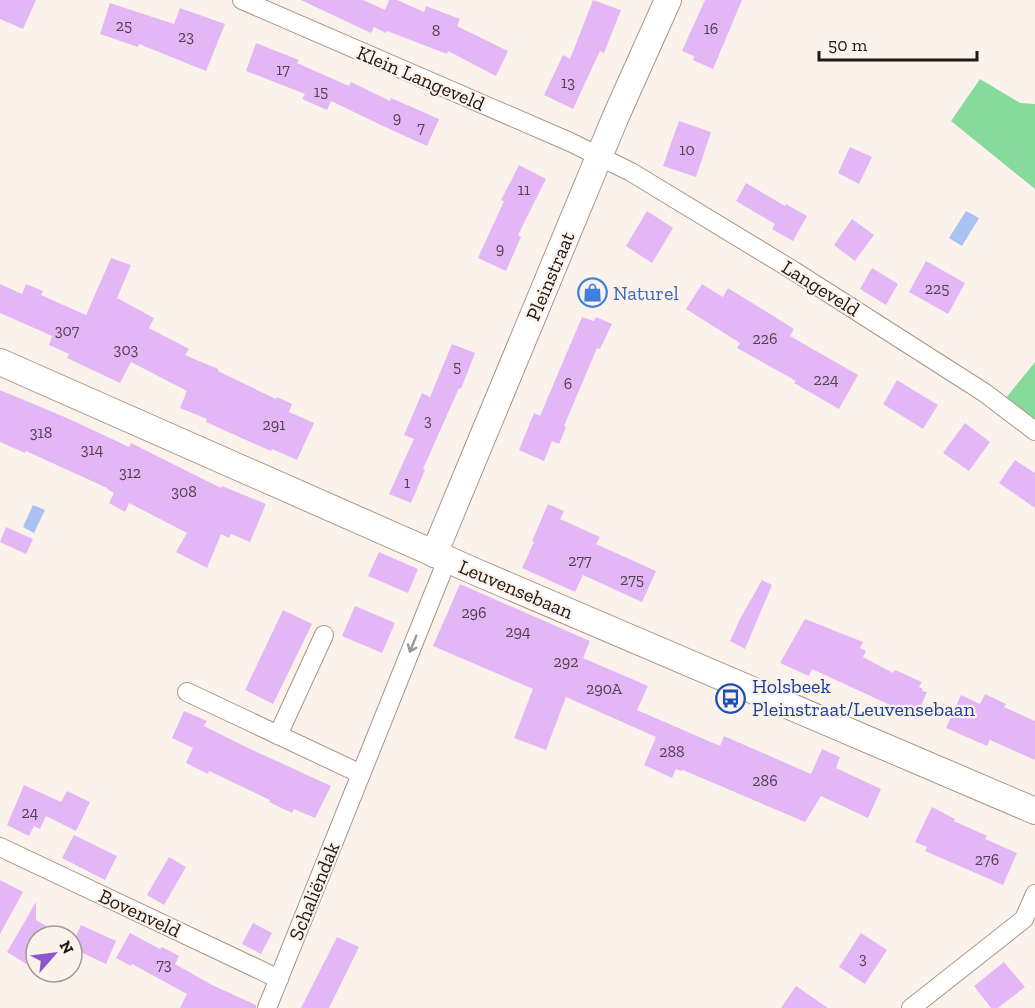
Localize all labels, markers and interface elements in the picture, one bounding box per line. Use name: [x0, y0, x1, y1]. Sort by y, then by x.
house number: 25: [116, 16, 132, 35]
house number: 16: [704, 19, 718, 38]
house number: 8: [432, 21, 440, 40]
scale bar: [819, 24, 976, 62]
house number: 23: [178, 27, 194, 46]
text: 50 m: [828, 34, 868, 56]
street label: Klein Langeveld: [353, 40, 489, 116]
house number: 17: [276, 60, 290, 79]
house number: 13: [561, 73, 575, 92]
house number: 15: [314, 82, 328, 101]
house number: 9: [393, 108, 401, 127]
house number: 7: [417, 118, 425, 137]
house number: 10: [679, 140, 695, 159]
house number: 11: [518, 180, 530, 199]
street label: Pleinstraat: [520, 227, 580, 324]
house number: 9: [496, 239, 504, 258]
street label: Langeveld: [778, 255, 865, 321]
shop icon: Naturel: [576, 277, 608, 309]
house number: 225: [925, 279, 949, 298]
place label: Naturel: [613, 281, 679, 305]
house number: 307: [55, 321, 80, 340]
house number: 226: [753, 329, 777, 348]
house number: 303: [114, 340, 139, 359]
house number: 5: [453, 357, 461, 376]
house number: 224: [813, 370, 839, 389]
house number: 6: [564, 374, 572, 393]
house number: 3: [424, 411, 432, 430]
house number: 291: [263, 415, 285, 434]
house number: 318: [30, 423, 52, 442]
house number: 314: [81, 440, 104, 459]
house number: 312: [119, 463, 141, 482]
house number: 1: [404, 473, 410, 492]
house number: 308: [171, 482, 197, 501]
house number: 277: [568, 551, 592, 570]
street label: Leuvensebaan: [455, 554, 577, 624]
house number: 275: [620, 570, 644, 589]
house number: 296: [461, 603, 487, 622]
house number: 294: [505, 622, 531, 641]
one-way arrow: [407, 634, 418, 653]
house number: 292: [554, 652, 578, 671]
place label: Holsbeek Pleinstraat/Leuvensebaan: [752, 674, 975, 721]
house number: 290A: [586, 679, 623, 698]
bus stop icon: Holsbeek Pleinstraat/Leuvensebaan: [715, 682, 747, 714]
house number: 288: [659, 742, 685, 761]
house number: 286: [752, 771, 778, 790]
house number: 24: [22, 803, 39, 822]
street label: Schaliëndak: [283, 838, 345, 944]
house number: 276: [975, 850, 999, 869]
street label: Bovenveld: [95, 884, 185, 942]
north arrow: [24, 924, 84, 984]
text: N: [56, 937, 78, 957]
house number: 3: [859, 949, 867, 968]
house number: 73: [156, 955, 172, 974]

